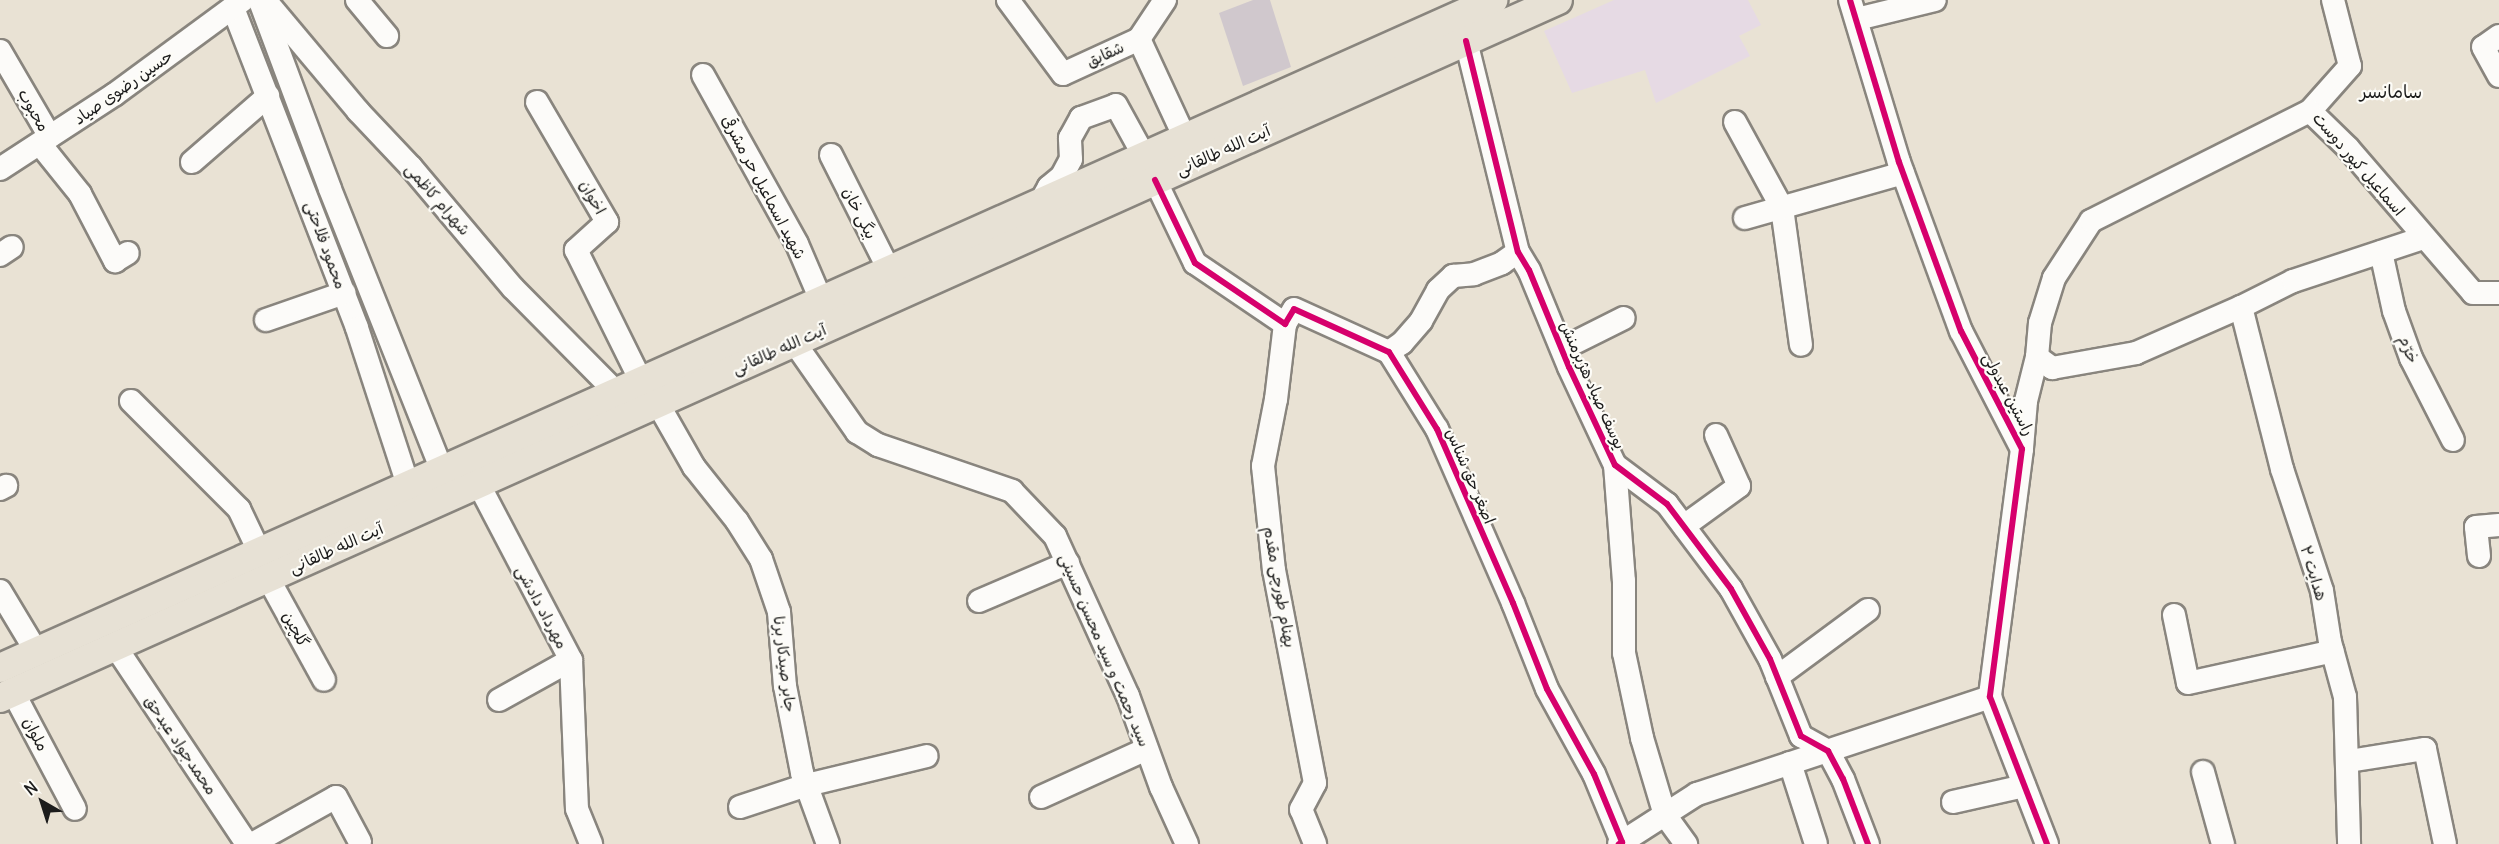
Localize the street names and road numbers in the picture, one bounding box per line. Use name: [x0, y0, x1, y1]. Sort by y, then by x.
street label: شقایق: [1083, 37, 1127, 71]
street label: حسین رضوی صیاد: [70, 46, 176, 128]
street label: محبوب: [14, 85, 54, 135]
street label: اسماعیل کپور دوست: [2309, 108, 2409, 220]
street label: شهید اسماعیل حر مشرقی: [718, 112, 810, 262]
street label: آیت الله طالقانی: [1173, 121, 1273, 179]
street label: شهرام کاظمی: [401, 159, 475, 239]
street label: اخوان: [576, 176, 610, 218]
street label: بیگی خان: [839, 184, 881, 242]
street label: محمود فلاحتی: [301, 198, 351, 292]
street label: یوسف صیاد هژبرمنش: [1556, 318, 1630, 452]
street label: آیت الله طالقانی: [729, 320, 829, 378]
street label: خرّم: [2395, 332, 2423, 366]
street label: راستین عبدولی: [1979, 349, 2039, 439]
street label: اصغر حق شناس: [1442, 425, 1500, 527]
street label: آیت الله طالقانی: [286, 519, 386, 577]
street label: بهنام طورچی مقدم: [1260, 525, 1300, 649]
street label: هدایت ۲: [2297, 543, 2331, 603]
street label: سید رحمت و سید محسن حسینی: [1056, 551, 1154, 749]
street label: مهرداد دادشی: [512, 562, 572, 652]
street label: گلچین: [278, 608, 314, 650]
street label: جابر صیدکار برنا: [770, 615, 800, 713]
street label: محمدجواد عبدحق: [141, 692, 221, 798]
street label: ملوان: [19, 714, 53, 754]

